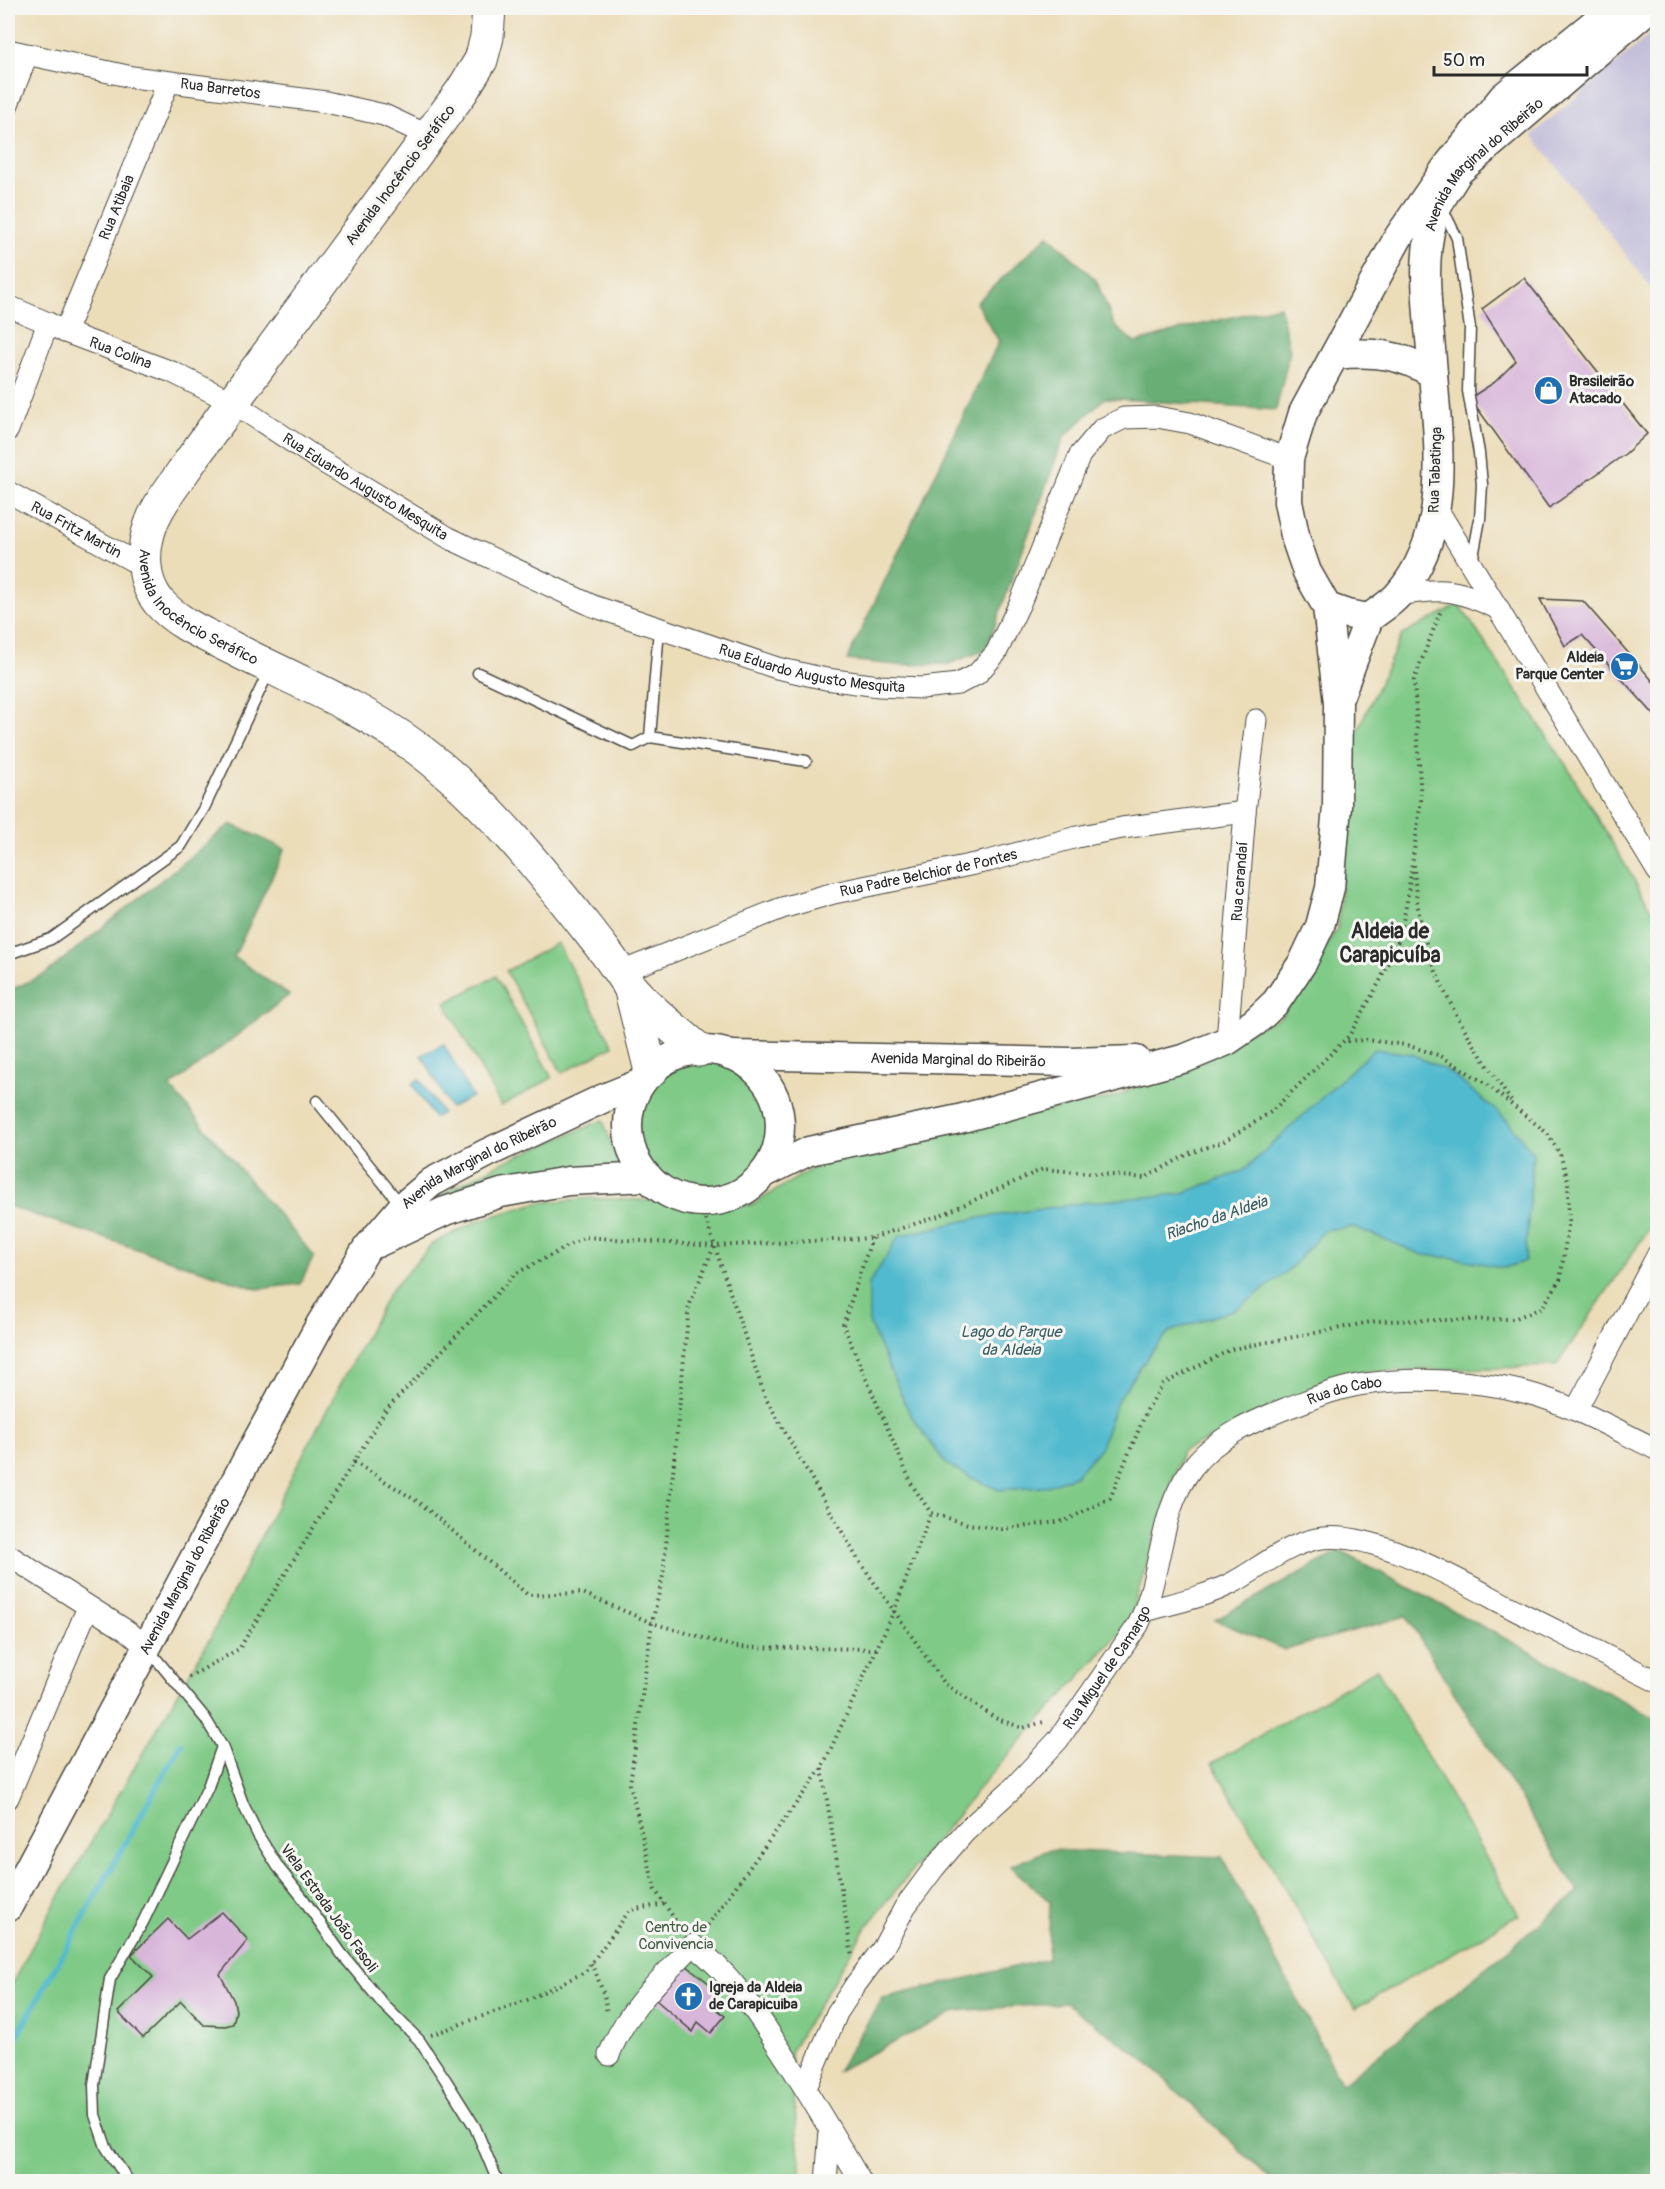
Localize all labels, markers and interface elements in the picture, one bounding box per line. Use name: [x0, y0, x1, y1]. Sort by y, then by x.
scale bar: [1434, 39, 1587, 77]
text: 50 m: [1443, 49, 1485, 72]
street label: Rua Barretos: [179, 74, 262, 103]
street label: Avenida Marginal do Ribeirão: [1421, 94, 1548, 234]
street label: Avenida Inocêncio Seráfico: [341, 101, 459, 249]
street label: Rua Atibaia: [95, 172, 139, 243]
street label: Rua Colina: [86, 333, 154, 374]
place label: Brasileirão Atacado: [1569, 372, 1634, 408]
shop icon: Brasileirão Atacado: [1532, 374, 1564, 406]
street label: Rua Tabatinga: [1424, 427, 1447, 513]
street label: Rua Eduardo Augusto Mesquita: [279, 429, 451, 545]
street label: Rua Fritz Martin: [27, 497, 125, 563]
street label: Avenida Inocêncio Seráfico: [134, 548, 261, 670]
street label: Rua Eduardo Augusto Mesquita: [716, 640, 906, 697]
place label: Aldeia Parque Center: [1515, 648, 1605, 684]
supermarket icon: Aldeia Parque Center: [1609, 650, 1641, 682]
street label: Rua carandaí: [1227, 841, 1253, 922]
street label: Rua Padre Belchior de Pontes: [838, 845, 1020, 902]
district label: Aldeia de Carapicuíba: [1340, 918, 1441, 969]
street label: Avenida Marginal do Ribeirão: [870, 1049, 1046, 1071]
street label: Avenida Marginal do Ribeirão: [398, 1113, 560, 1214]
water label: Riacho da Aldeia: [1163, 1191, 1271, 1245]
water label: Lago do Parque da Aldeia: [961, 1322, 1064, 1360]
street label: Rua do Cabo: [1305, 1373, 1383, 1410]
street label: Avenida Marginal do Ribeirão: [135, 1495, 235, 1658]
street label: Rua Miguel de Camargo: [1059, 1603, 1155, 1733]
street label: Viela Estrada João Fasoli: [276, 1841, 382, 1976]
park label: Centro de Convivencia: [638, 1918, 714, 1954]
place label: Igreja da Aldeia de Carapicuiba: [709, 1978, 802, 2014]
church icon: Igreja da Aldeia de Carapicuiba: [672, 1980, 704, 2012]

